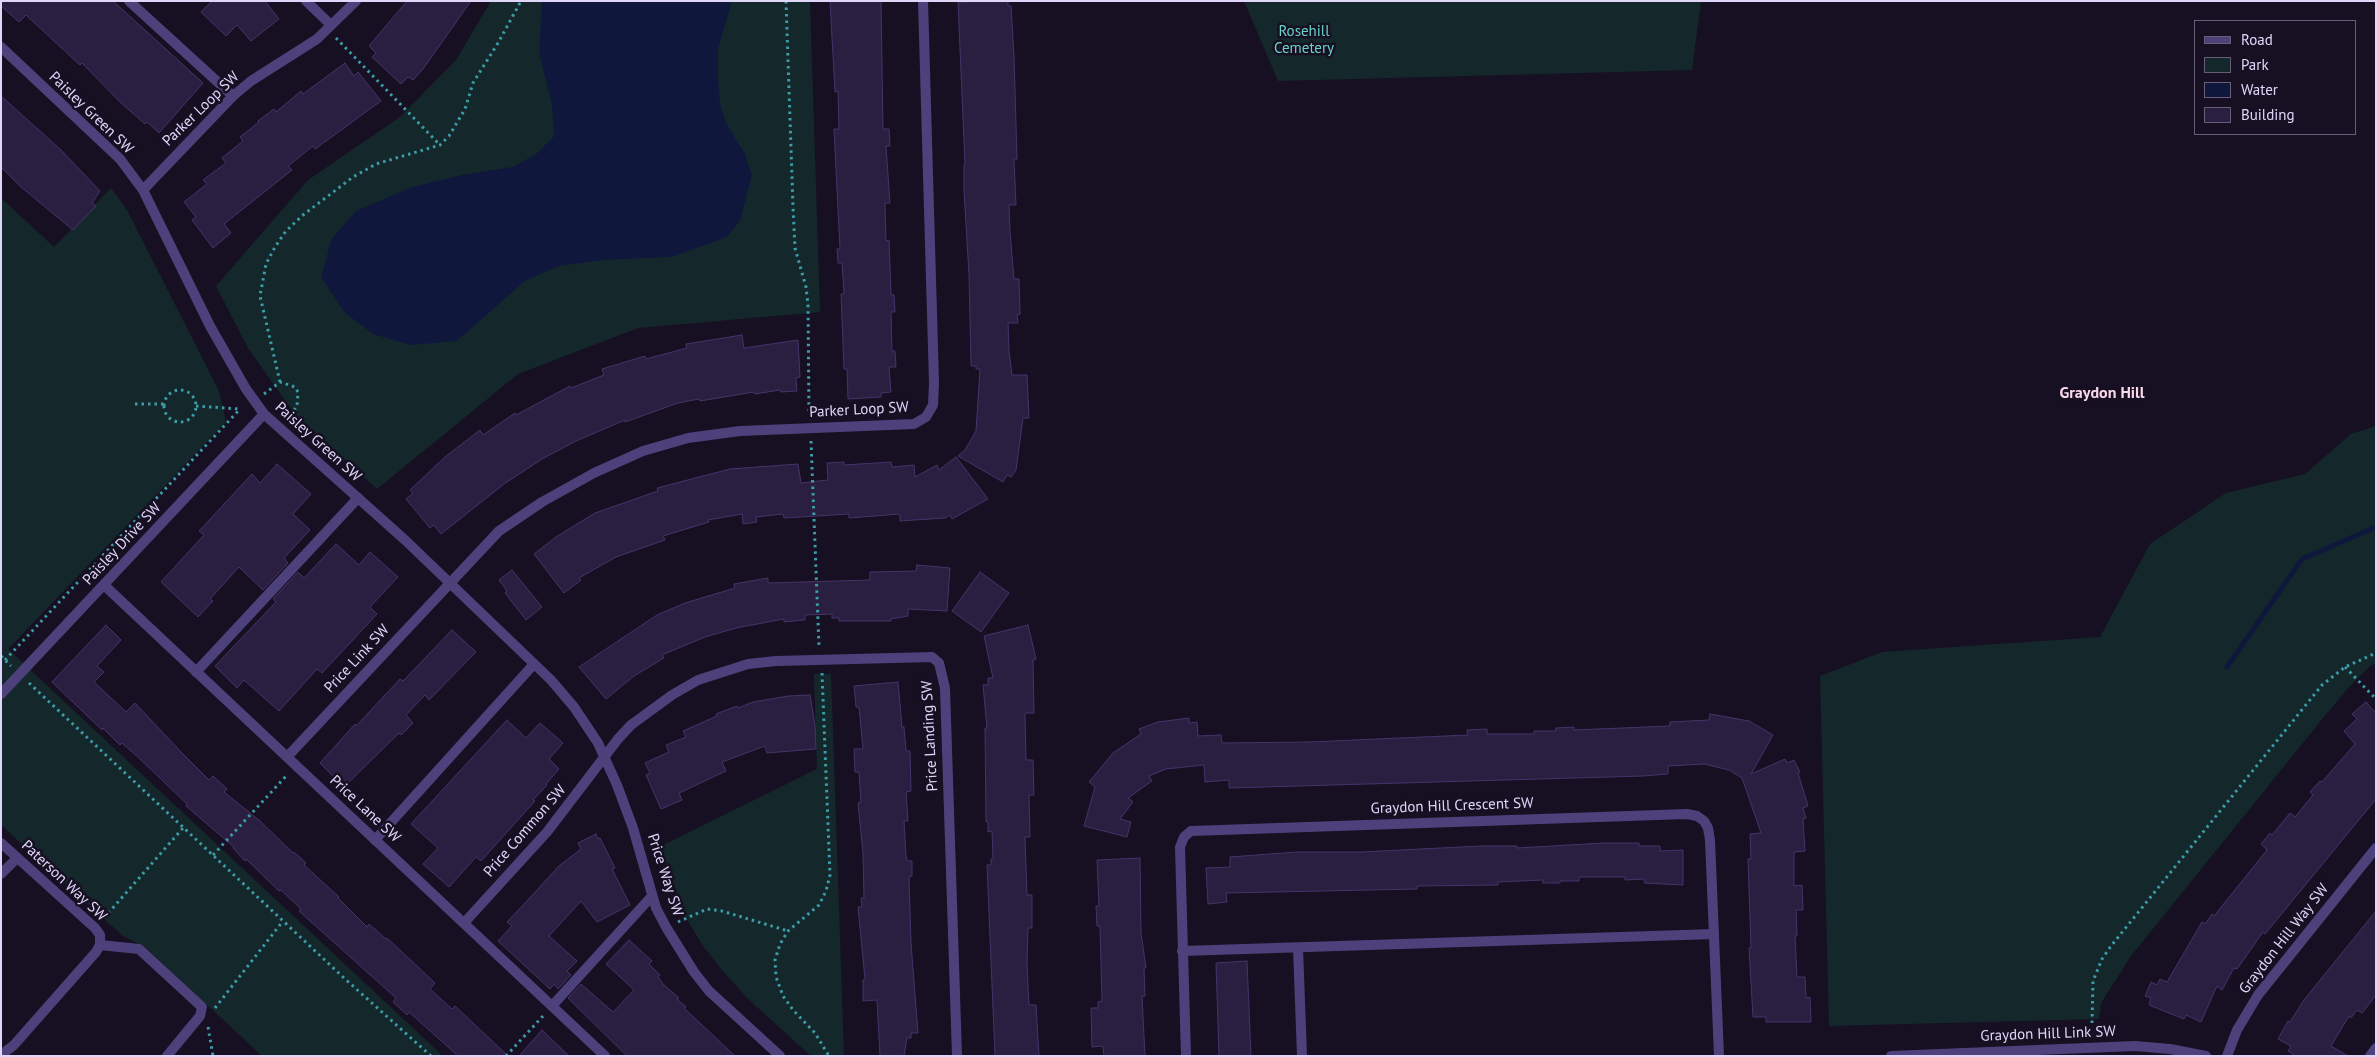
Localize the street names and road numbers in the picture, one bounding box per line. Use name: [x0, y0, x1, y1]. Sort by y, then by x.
street label: Paisley Green SW: [45, 68, 137, 158]
street label: Parker Loop SW: [159, 68, 243, 150]
street label: Paisley Green SW: [271, 398, 365, 486]
street label: Parker Loop SW: [809, 398, 909, 422]
street label: Paisley Drive SW: [79, 499, 165, 589]
street label: Price Link SW: [321, 621, 393, 697]
street label: Price Landing SW: [918, 680, 942, 792]
street label: Price Lane SW: [326, 772, 404, 846]
street label: Price Common SW: [480, 781, 570, 881]
street label: Graydon Hill Crescent SW: [1370, 794, 1534, 818]
street label: Price Way SW: [643, 831, 687, 919]
street label: Paterson Way SW: [18, 837, 110, 925]
street label: Graydon Hill Way SW: [2235, 880, 2333, 998]
street label: Graydon Hill Link SW: [1980, 1023, 2116, 1045]

